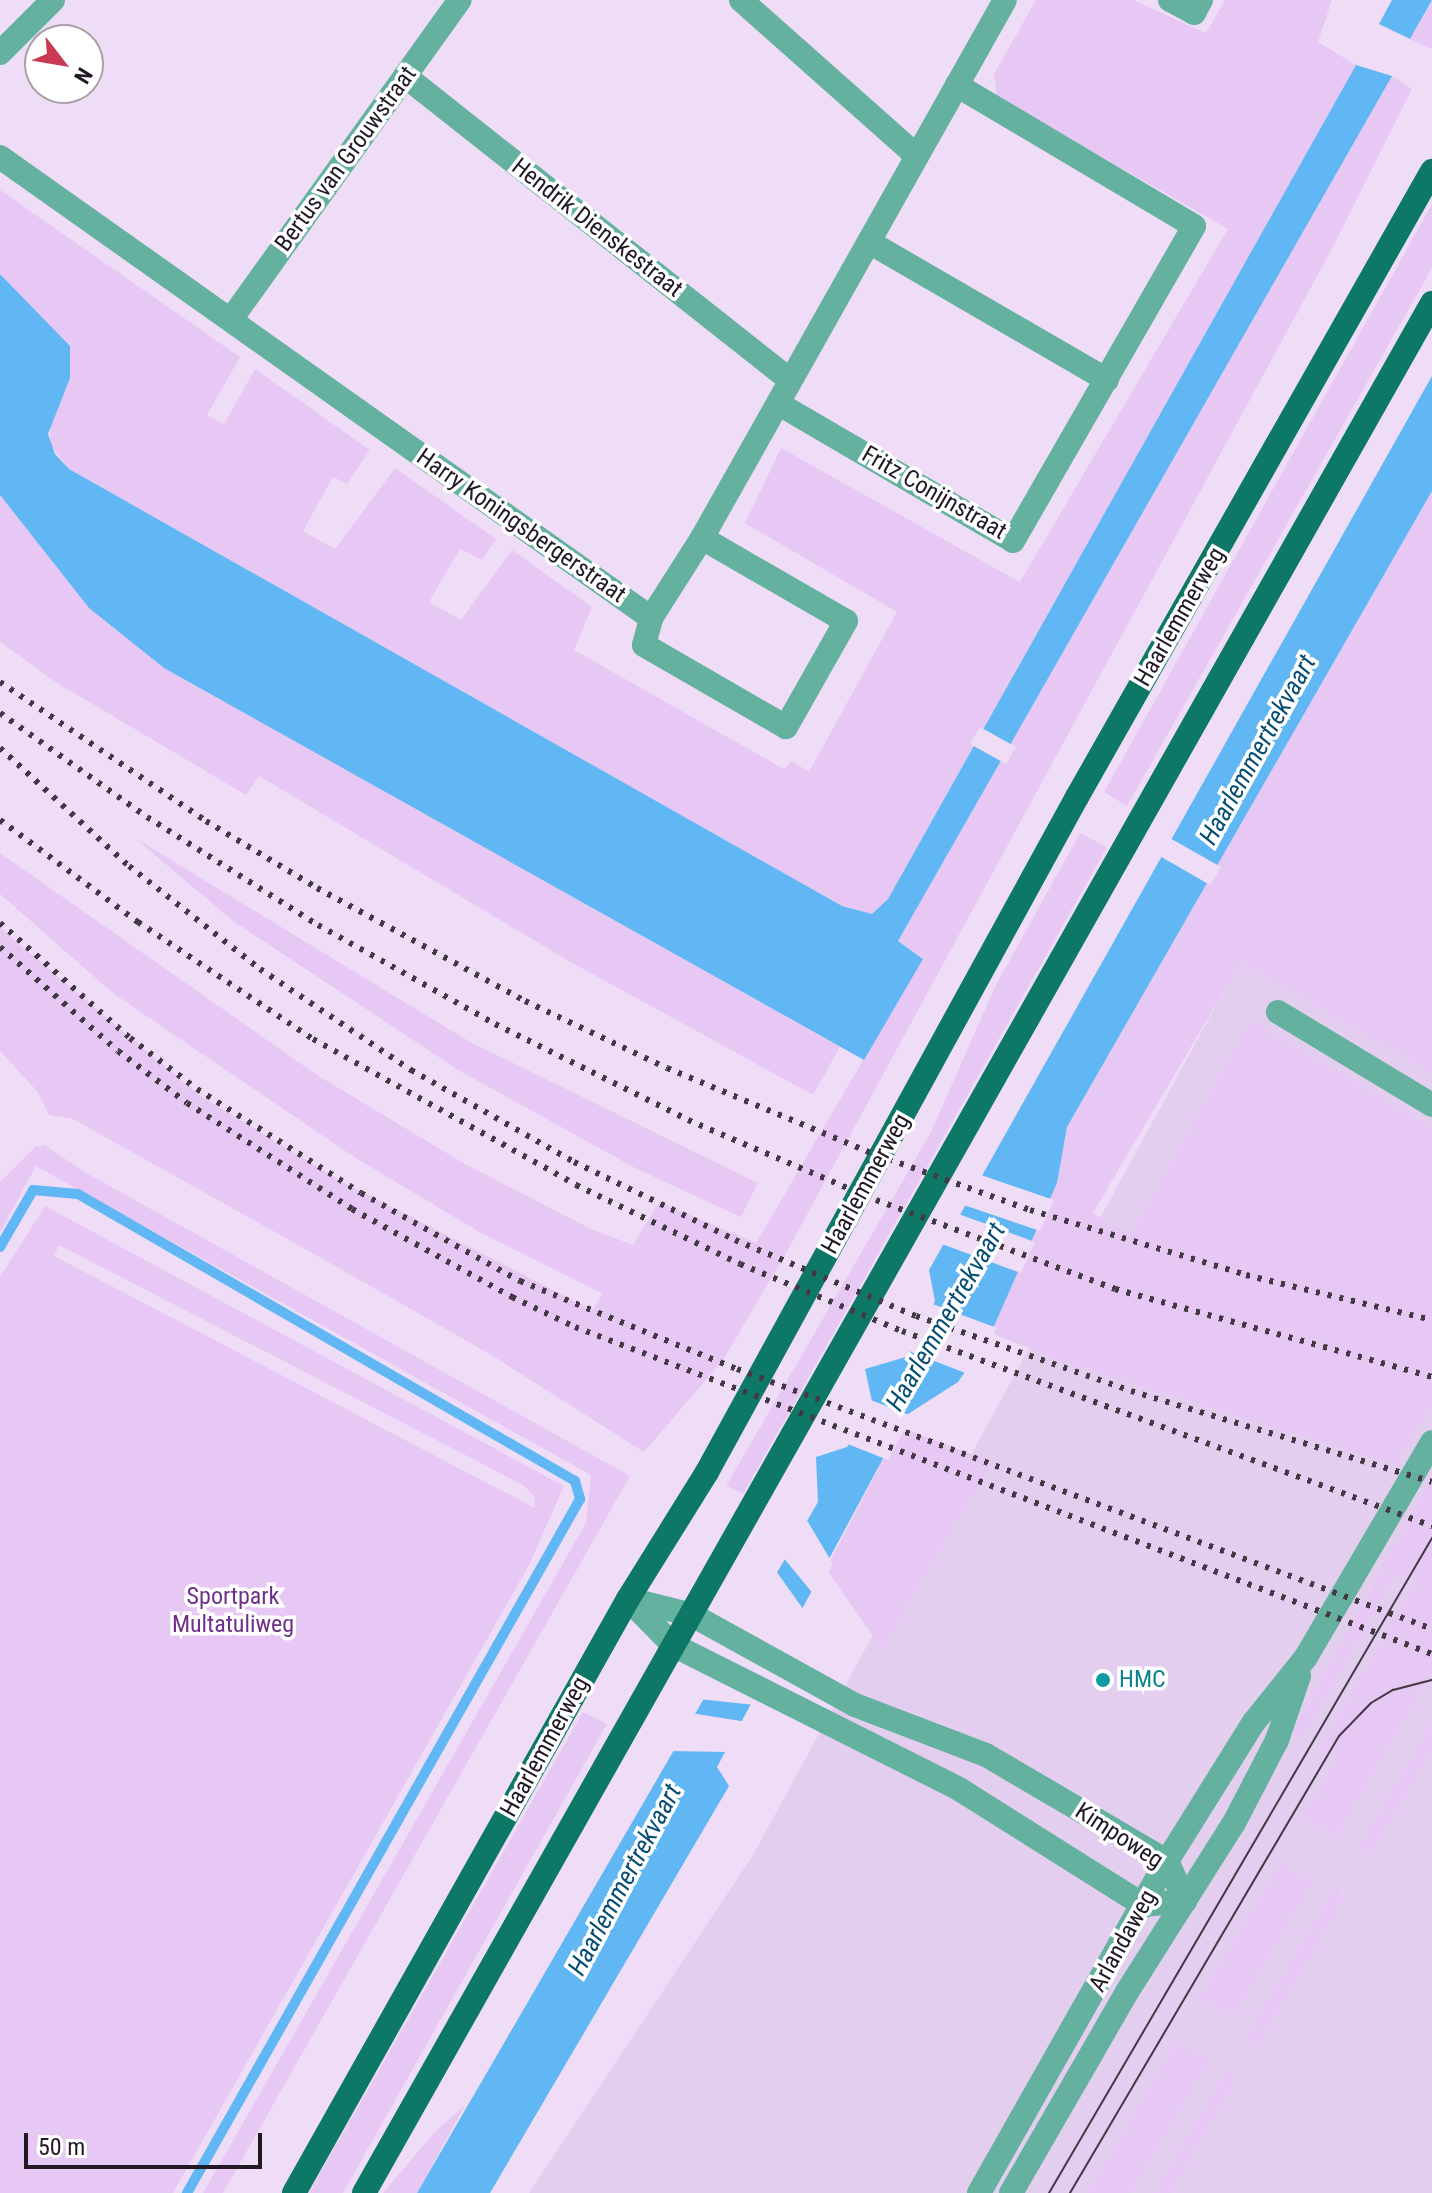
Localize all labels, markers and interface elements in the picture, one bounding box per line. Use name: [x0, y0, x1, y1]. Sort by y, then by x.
north arrow: [24, 24, 104, 104]
street label: Bertus van Grouwstraat: [269, 61, 423, 257]
text: N: [69, 63, 97, 88]
street label: Hendrik Dienskestraat: [506, 152, 688, 304]
street label: Fritz Conijnstraat: [857, 440, 1011, 546]
street label: Harry Koningsbergerstraat: [411, 443, 631, 609]
street label: Haarlemmerweg: [1129, 542, 1231, 692]
water label: Haarlemmertrekvaart: [1193, 650, 1323, 850]
street label: Haarlemmerweg: [816, 1109, 916, 1259]
water label: Haarlemmertrekvaart: [880, 1217, 1012, 1417]
park label: Sportpark Multatuliweg: [172, 1583, 294, 1639]
place label: HMC: [1119, 1666, 1166, 1694]
marker: HMC: [1094, 1671, 1112, 1689]
street label: Haarlemmerweg: [495, 1672, 595, 1822]
water label: Haarlemmertrekvaart: [561, 1779, 689, 1981]
street label: Kimpoweg: [1070, 1797, 1168, 1875]
street label: Arlandaweg: [1083, 1885, 1163, 1997]
scale bar: [28, 2117, 266, 2167]
text: 50 m: [38, 2133, 85, 2161]

